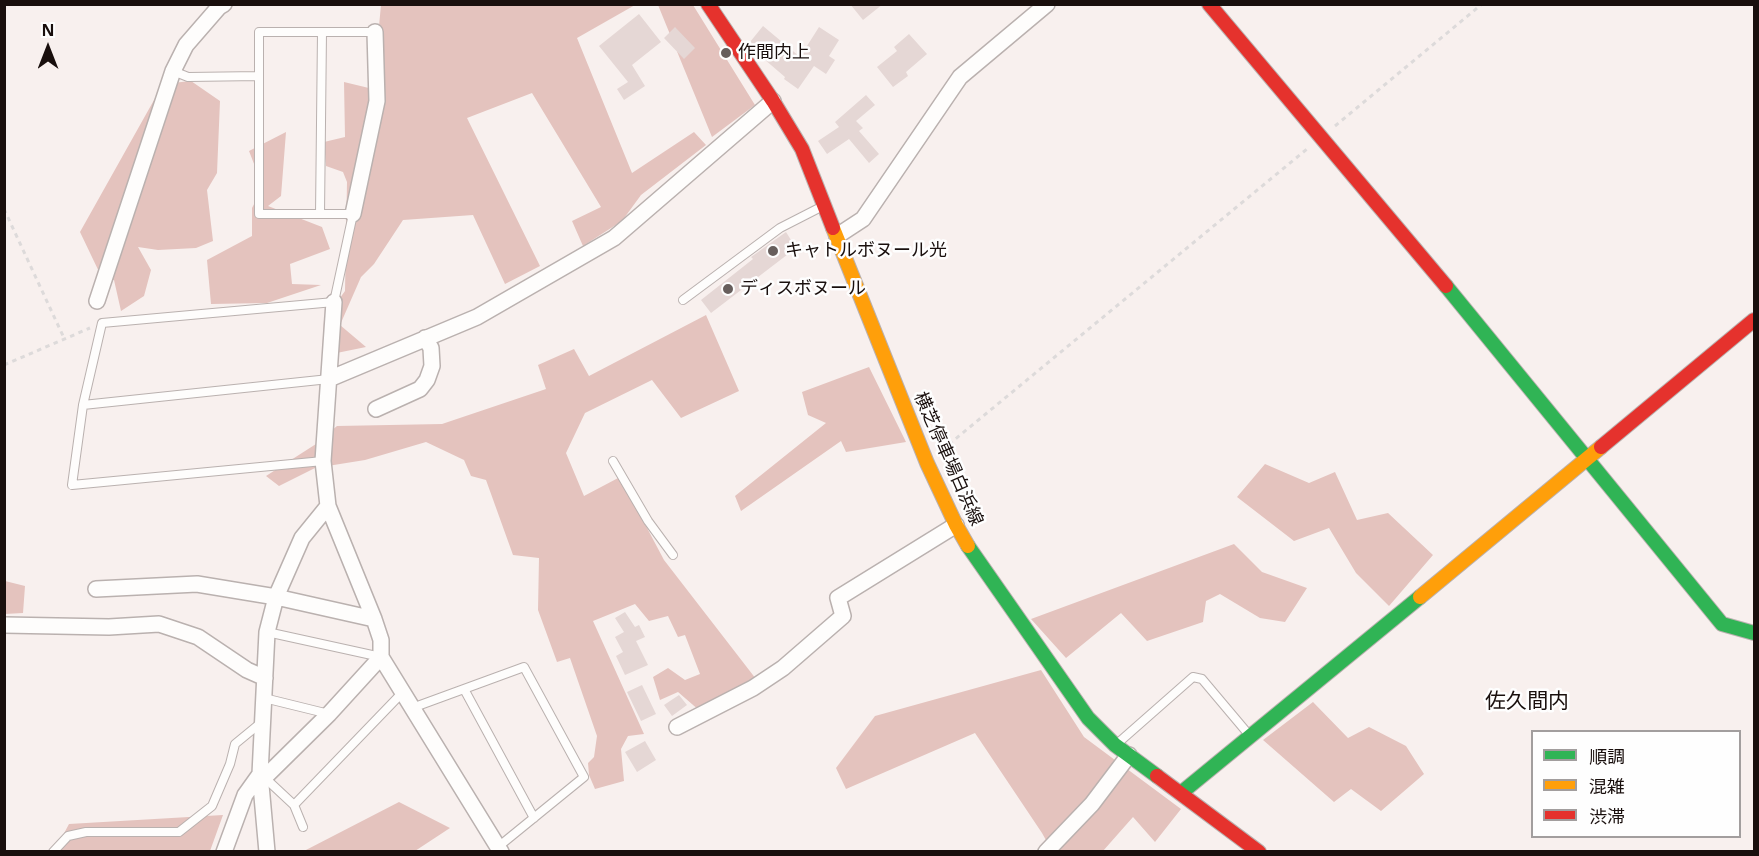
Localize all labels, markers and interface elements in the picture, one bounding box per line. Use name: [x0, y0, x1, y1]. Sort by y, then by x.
north arrow: [18, 18, 78, 78]
text: N: [41, 19, 55, 41]
place label: 作間内上: [738, 42, 810, 64]
marker: 作間内上: [719, 46, 733, 60]
place label: キャトルボヌール光: [785, 240, 947, 262]
marker: キャトルボヌール光: [766, 244, 780, 258]
place label: ディスボヌール: [740, 278, 866, 300]
marker: ディスボヌール: [721, 282, 735, 296]
street label: 横芝停車場白浜線: [909, 389, 987, 529]
district label: 佐久間内: [1485, 689, 1569, 715]
legend: [1531, 730, 1741, 838]
text: 順調: [1589, 744, 1625, 768]
text: 混雑: [1589, 774, 1625, 798]
text: 渋滞: [1589, 804, 1625, 828]

